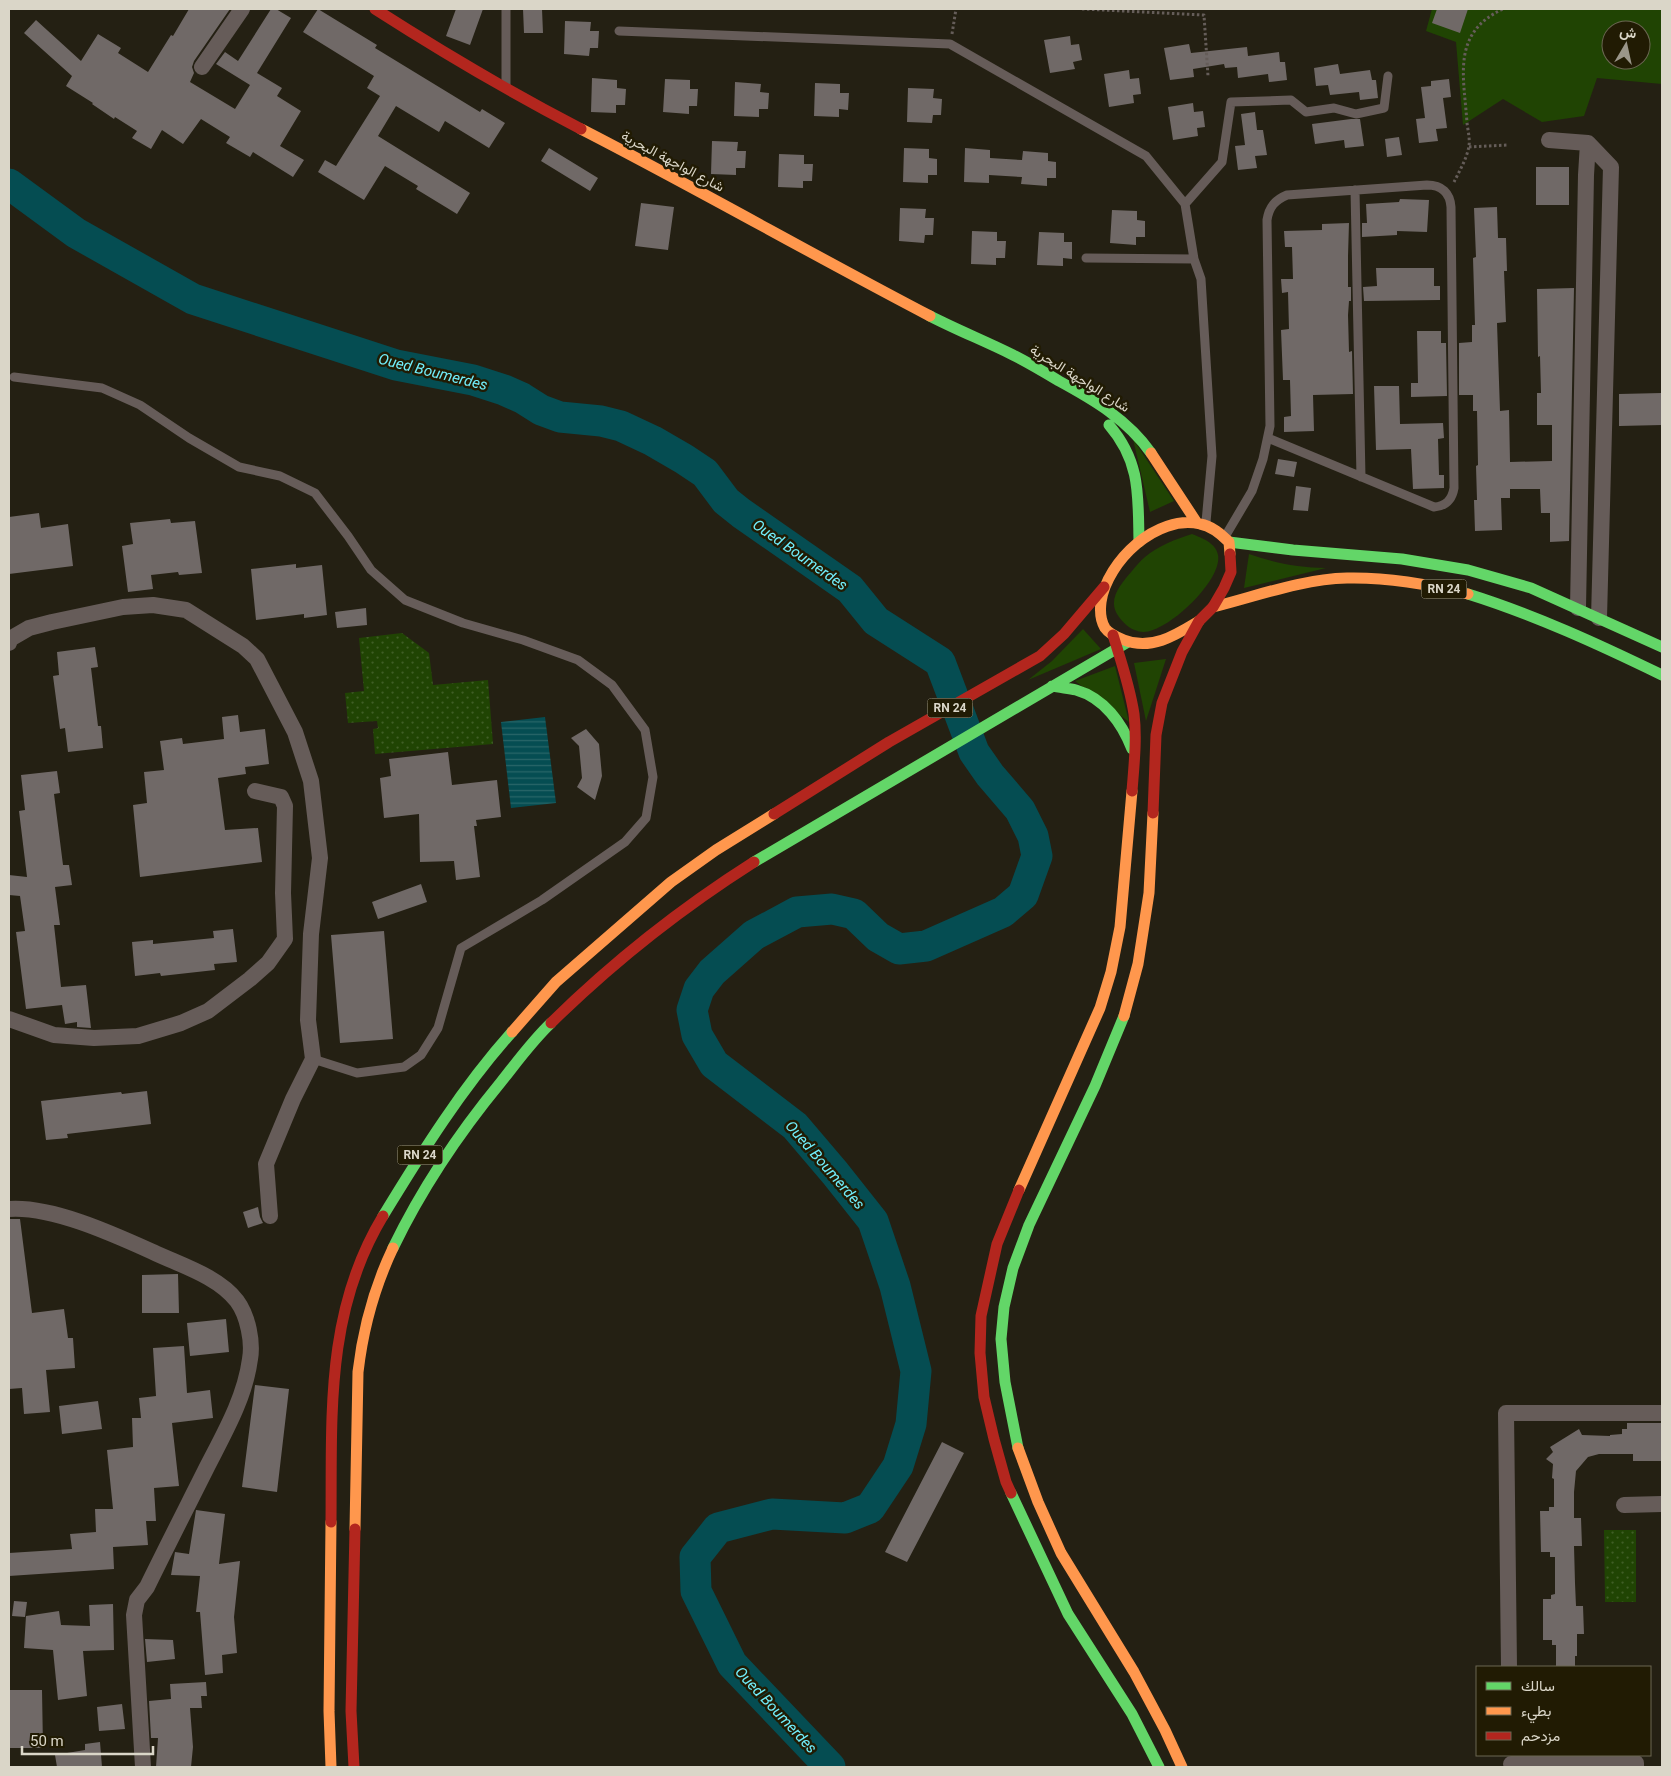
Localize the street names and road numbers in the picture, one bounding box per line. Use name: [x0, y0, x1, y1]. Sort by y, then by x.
street label: شارع الواجهة البحرية: [617, 127, 727, 198]
street label: شارع الواجهة البحرية: [1026, 341, 1133, 418]
road number: RN 24: [1422, 580, 1466, 598]
road number: RN 24: [928, 698, 972, 718]
road number: RN 24: [398, 1146, 442, 1164]

